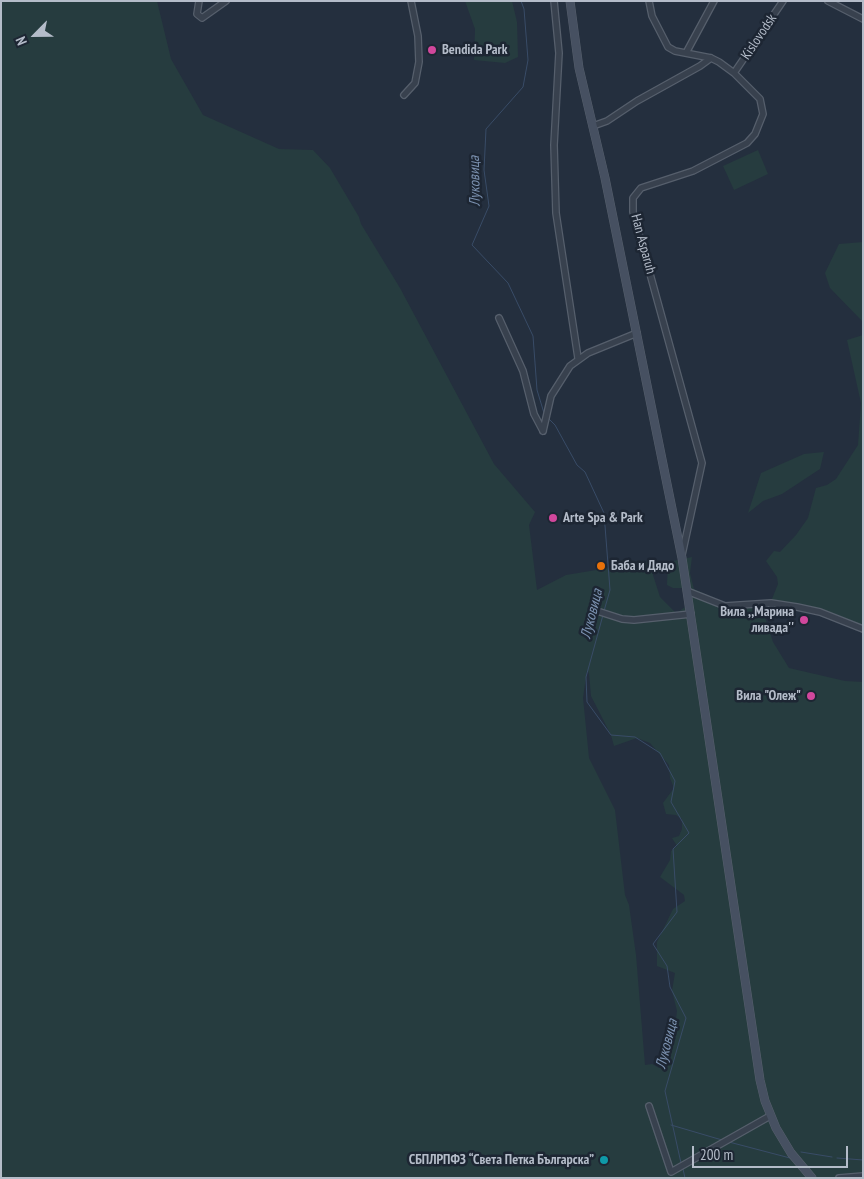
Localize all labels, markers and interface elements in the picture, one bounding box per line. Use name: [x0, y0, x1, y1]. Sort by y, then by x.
north arrow: [10, 10, 60, 60]
street label: Kislovodsk: [738, 11, 780, 63]
text: N: [11, 34, 31, 48]
place label: Bendida Park: [442, 42, 507, 58]
marker: Bendida Park: [426, 44, 438, 56]
water label: Луковица: [466, 156, 484, 206]
street label: Han Asparuh: [627, 212, 659, 276]
place label: Arte Spa & Park: [563, 510, 643, 526]
marker: Arte Spa & Park: [547, 512, 559, 524]
place label: Баба и Дядо: [611, 558, 674, 574]
marker: Баба и Дядо: [595, 560, 607, 572]
water label: Луковица: [577, 587, 607, 641]
place label: Вила ,,Марина ливада'': [720, 604, 794, 636]
marker: Вила ,,Марина ливада'': [798, 614, 810, 626]
place label: Вила "Олеж": [736, 688, 801, 704]
marker: Вила "Олеж": [805, 690, 817, 702]
water label: Луковица: [652, 1017, 682, 1071]
scale bar: [694, 1136, 850, 1168]
text: 200 m: [700, 1145, 733, 1164]
place label: СБПЛРПФЗ “Света Петка Българска”: [409, 1152, 594, 1168]
marker: СБПЛРПФЗ “Света Петка Българска”: [598, 1154, 610, 1166]

